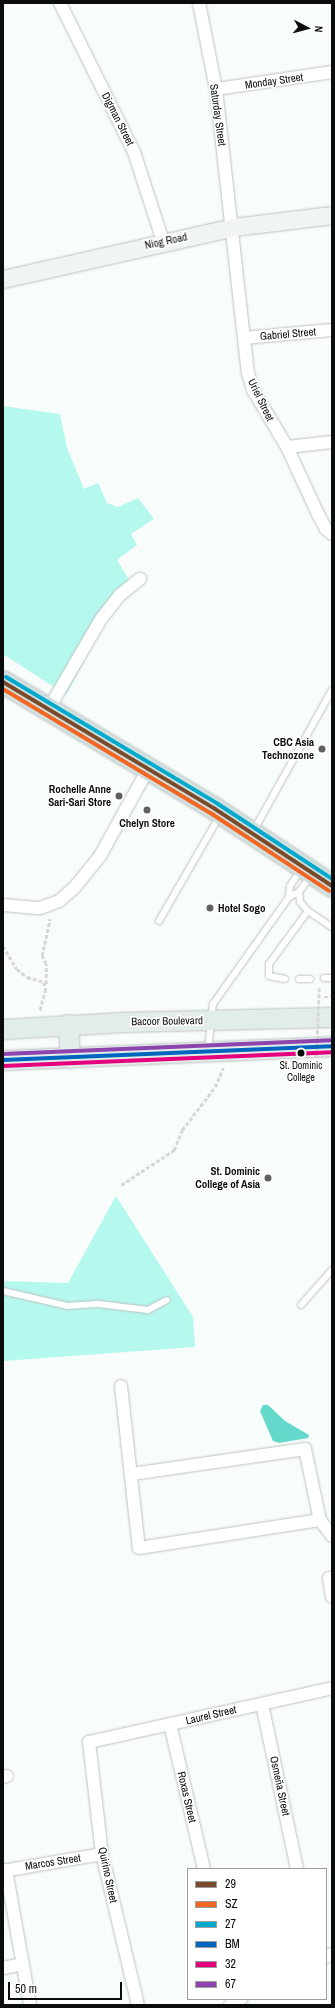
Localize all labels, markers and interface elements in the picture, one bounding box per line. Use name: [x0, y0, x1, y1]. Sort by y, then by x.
north arrow: [287, 8, 327, 48]
text: N: [312, 25, 326, 33]
street label: Monday Street: [244, 70, 304, 92]
street label: Saturday Street: [207, 83, 229, 147]
street label: Digman Street: [99, 90, 137, 148]
street label: Niog Road: [144, 230, 188, 252]
street label: Gabriel Street: [259, 325, 317, 343]
street label: Uriel Street: [245, 377, 277, 423]
place label: CBC Asia Technozone: [262, 736, 314, 762]
marker: CBC Asia Technozone: [317, 744, 327, 754]
place label: Rochelle Anne Sari-Sari Store: [48, 783, 111, 809]
marker: Rochelle Anne Sari-Sari Store: [114, 791, 124, 801]
marker: Chelyn Store: [142, 805, 152, 815]
place label: Chelyn Store: [119, 816, 175, 830]
place label: Hotel Sogo: [218, 901, 266, 915]
marker: Hotel Sogo: [205, 903, 215, 913]
street label: Bacoor Boulevard: [131, 1014, 203, 1028]
marker: St. Dominic College: [296, 1048, 306, 1058]
place label: St. Dominic College: [280, 1059, 322, 1082]
place label: St. Dominic College of Asia: [195, 1165, 260, 1191]
marker: St. Dominic College of Asia: [263, 1173, 273, 1183]
street label: Laurel Street: [184, 1703, 238, 1727]
street label: Osmeña Street: [267, 1755, 293, 1817]
street label: Roxas Street: [175, 1770, 199, 1824]
street label: Quirino Street: [96, 1846, 120, 1904]
street label: Marcos Street: [24, 1851, 82, 1873]
legend: [187, 1868, 327, 2000]
text: 29: [225, 1876, 236, 1892]
text: SZ: [225, 1896, 238, 1912]
text: 27: [225, 1916, 236, 1932]
text: BM: [225, 1936, 240, 1952]
text: 32: [225, 1956, 236, 1972]
scale bar: [10, 1974, 124, 2000]
text: 67: [225, 1976, 236, 1992]
text: 50 m: [15, 1981, 37, 1997]

